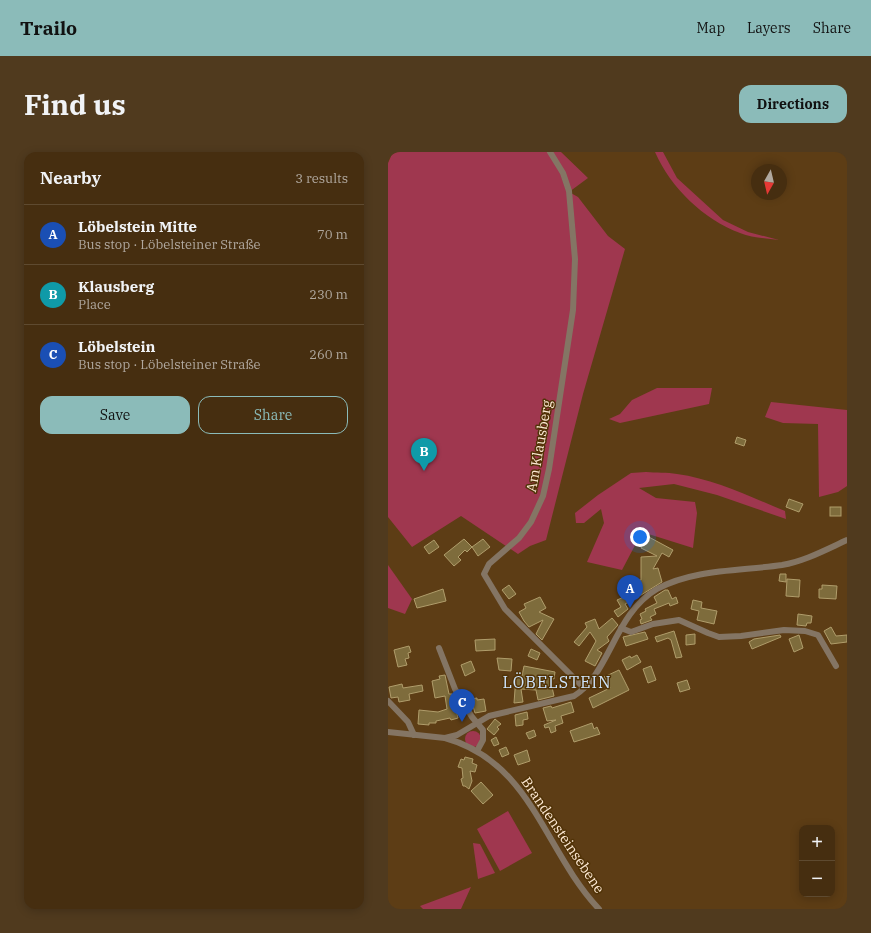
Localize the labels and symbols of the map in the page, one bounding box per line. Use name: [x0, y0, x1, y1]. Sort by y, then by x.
north arrow: [751, 164, 787, 200]
street label: Am Klausberg: [522, 398, 556, 493]
pin: B: [411, 438, 437, 471]
your location: [630, 527, 650, 547]
pin: A: [617, 575, 643, 608]
district label: LÖBELSTEIN: [502, 672, 612, 692]
pin: C: [449, 689, 475, 722]
street label: Brandensteinsebene: [517, 773, 609, 897]

